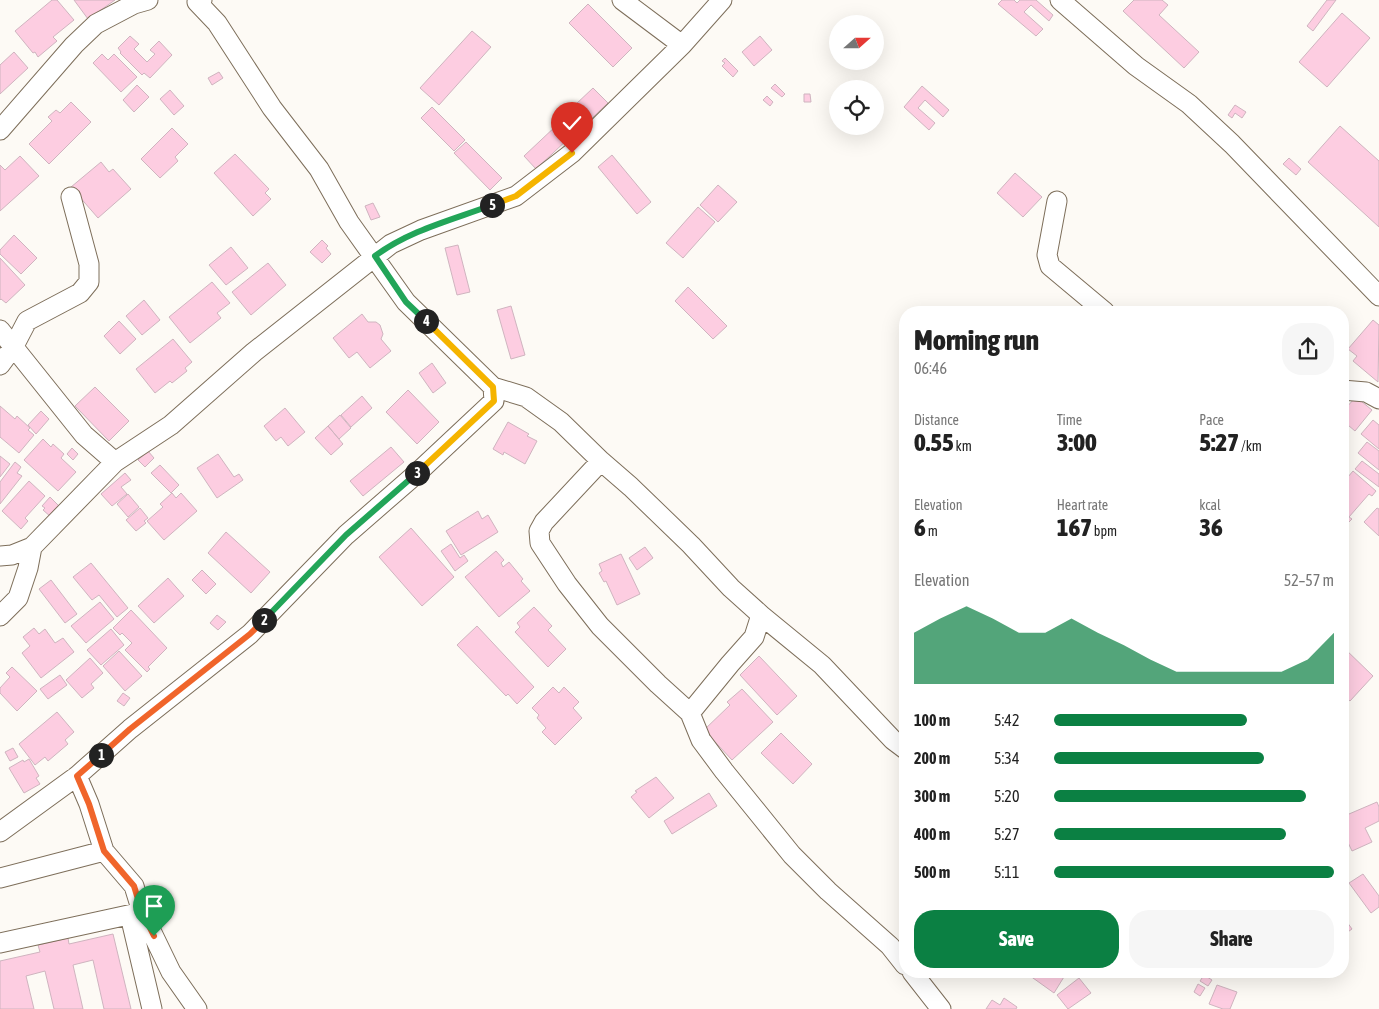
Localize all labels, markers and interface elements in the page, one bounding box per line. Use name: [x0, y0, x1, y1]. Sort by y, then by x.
north arrow: [829, 15, 884, 70]
map controls: [829, 15, 884, 135]
button: locate: [829, 80, 884, 135]
pin: [551, 102, 593, 153]
icon: check: [558, 109, 586, 137]
pin: 5: [480, 192, 504, 218]
text: 5: [489, 197, 496, 213]
pin: 4: [414, 308, 438, 334]
text: 4: [423, 313, 430, 329]
button: share: [1282, 323, 1334, 375]
text: Morning run: [914, 324, 1039, 356]
text: 06:46: [914, 359, 947, 377]
text: Distance: [914, 412, 959, 428]
text: Time: [1057, 412, 1082, 428]
text: Pace: [1199, 412, 1224, 428]
text: 0.55: [914, 428, 954, 456]
text: 3:00: [1057, 428, 1097, 456]
text: 5:27: [1199, 428, 1239, 456]
text: km: [954, 438, 972, 454]
text: /km: [1239, 438, 1262, 454]
pin: 3: [404, 460, 430, 486]
text: 3: [414, 465, 421, 481]
text: Elevation: [914, 497, 963, 513]
text: Heart rate: [1057, 497, 1108, 513]
text: kcal: [1199, 497, 1221, 513]
text: 6: [914, 513, 926, 541]
text: 167: [1057, 513, 1092, 541]
text: 36: [1199, 513, 1223, 541]
text: m: [926, 523, 938, 539]
text: bpm: [1092, 523, 1117, 539]
text: Elevation: [914, 571, 969, 589]
text: 52–57 m: [1284, 571, 1334, 589]
pin: 2: [252, 608, 276, 632]
text: 2: [261, 612, 268, 628]
text: 100 m: [914, 711, 950, 729]
text: 5:42: [994, 711, 1019, 729]
pin: 1: [88, 742, 114, 768]
text: 1: [98, 747, 105, 763]
text: 200 m: [914, 749, 950, 767]
text: 5:34: [994, 749, 1019, 767]
text: 300 m: [914, 787, 950, 805]
text: 5:20: [994, 787, 1019, 805]
text: 400 m: [914, 825, 950, 843]
text: 5:27: [994, 825, 1019, 843]
text: 500 m: [914, 863, 950, 881]
text: 5:11: [994, 863, 1019, 881]
pin: [133, 885, 175, 936]
icon: arrive: [140, 892, 168, 920]
button: Save: [914, 910, 1119, 968]
button: Share: [1129, 910, 1334, 968]

